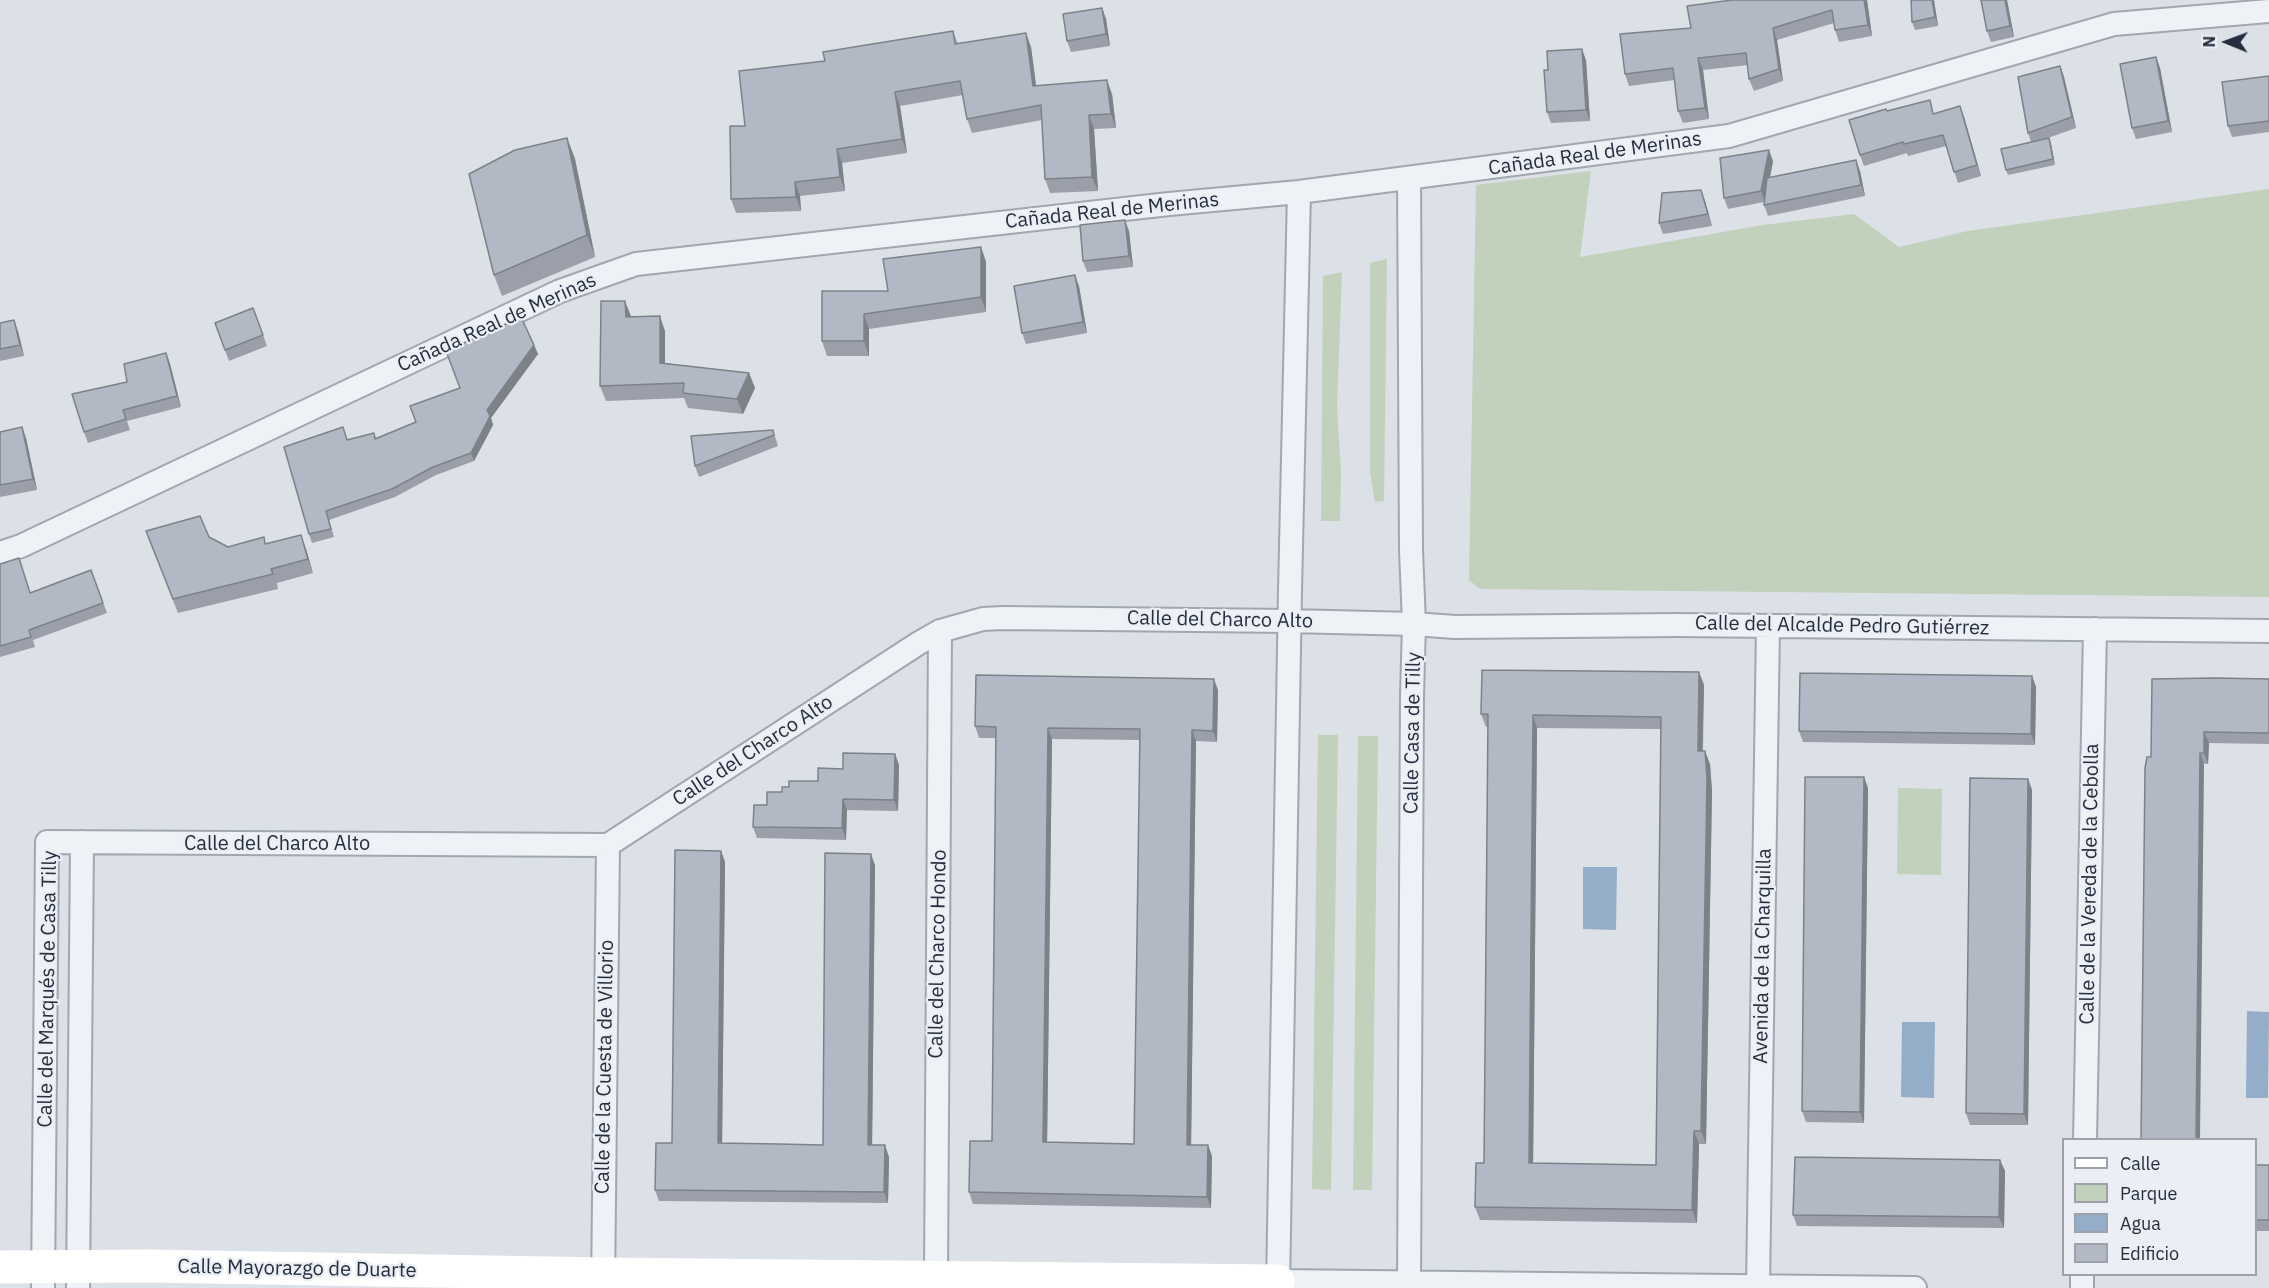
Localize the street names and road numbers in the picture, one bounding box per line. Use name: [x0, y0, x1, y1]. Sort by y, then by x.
street label: Cañada Real de Merinas: [1487, 127, 1703, 181]
street label: Cañada Real de Merinas: [1004, 188, 1220, 234]
street label: Cañada Real de Merinas: [394, 268, 600, 378]
street label: Calle del Charco Alto: [1127, 606, 1313, 634]
street label: Calle del Alcalde Pedro Gutiérrez: [1695, 611, 1989, 641]
street label: Calle Casa de Tilly: [1400, 652, 1426, 814]
street label: Calle del Charco Alto: [668, 690, 838, 812]
street label: Calle de la Vereda de la Cebolla: [2076, 743, 2104, 1025]
street label: Calle del Charco Alto: [184, 832, 370, 856]
street label: Avenida de la Charquilla: [1749, 848, 1777, 1064]
street label: Calle del Charco Hondo: [924, 849, 952, 1059]
street label: Calle del Marqués de Casa Tilly: [34, 850, 62, 1128]
street label: Calle de la Cuesta de Villorio: [591, 940, 619, 1194]
street label: Calle Mayorazgo de Duarte: [177, 1255, 417, 1283]

